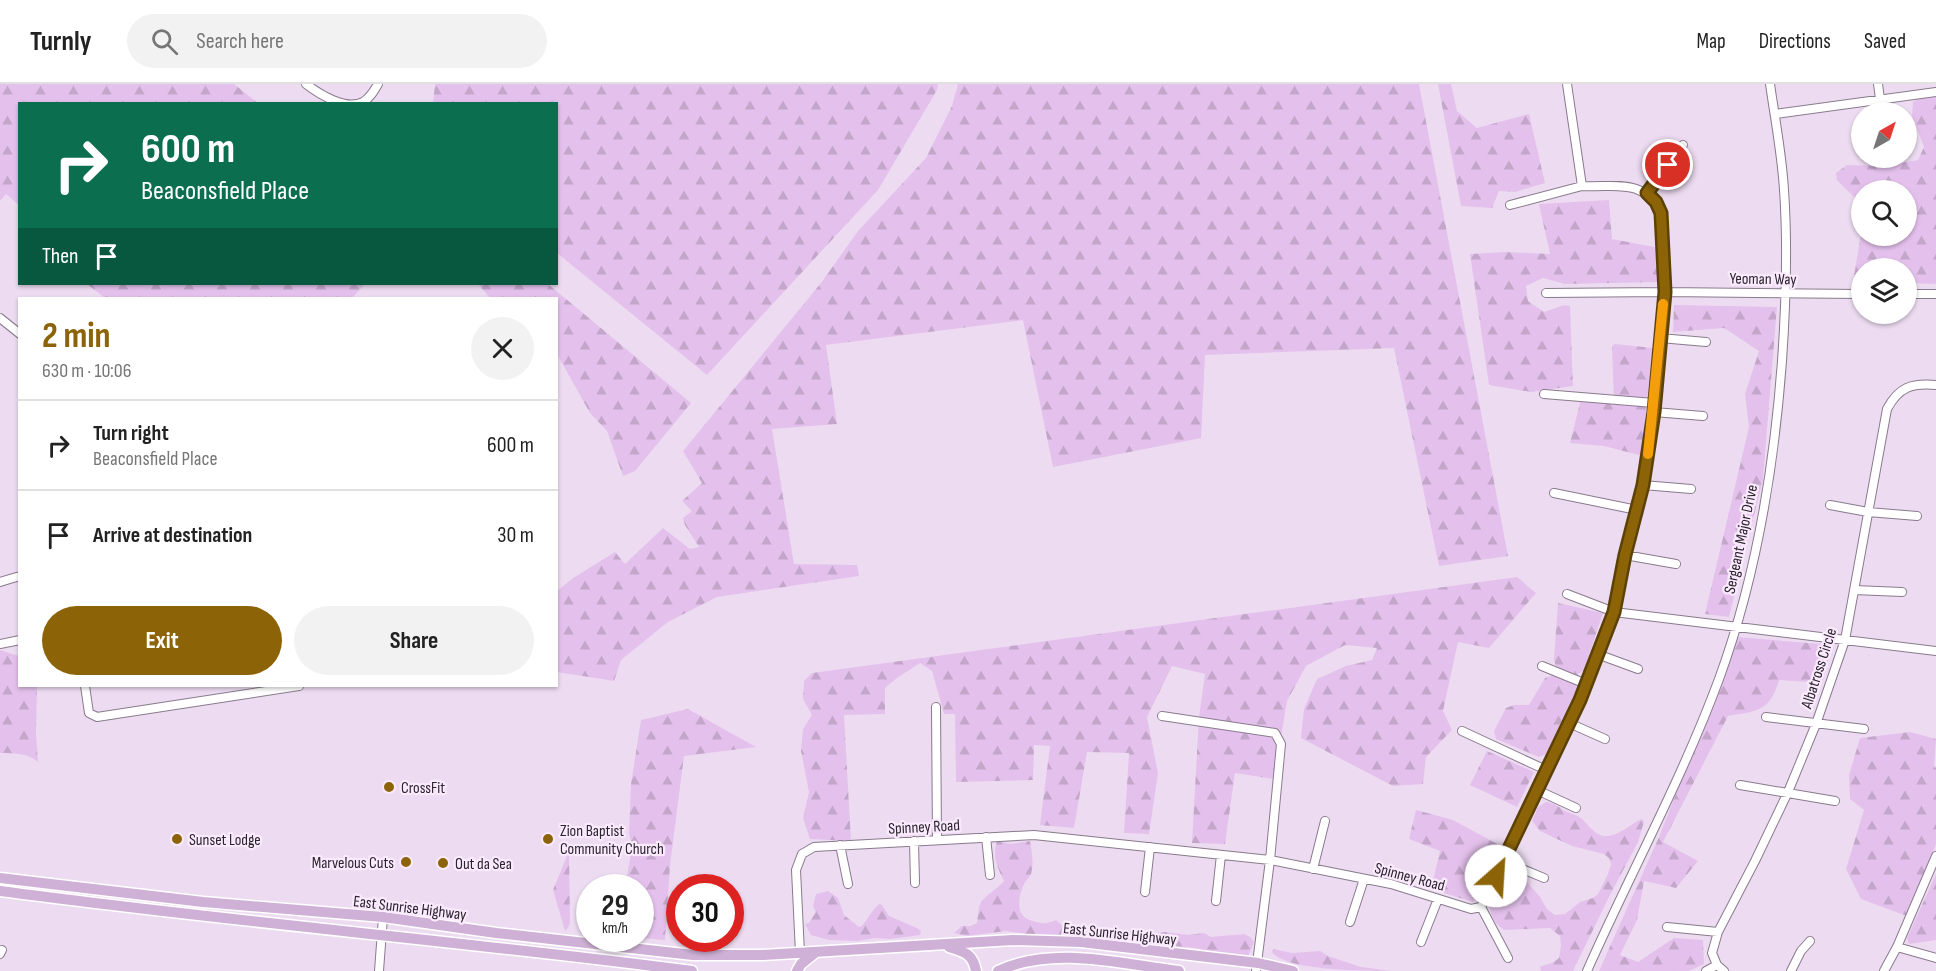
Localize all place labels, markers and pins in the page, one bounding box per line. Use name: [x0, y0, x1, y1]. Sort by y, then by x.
pin: [1642, 139, 1693, 190]
place label: CrossFit: [401, 779, 445, 798]
marker: CrossFit: [382, 780, 396, 794]
place label: Zion Baptist Community Church: [560, 822, 664, 859]
place label: Sunset Lodge: [189, 831, 261, 850]
marker: Sunset Lodge: [170, 832, 184, 846]
marker: Zion Baptist Community Church: [541, 832, 555, 846]
place label: Marvelous Cuts: [312, 854, 394, 873]
marker: Marvelous Cuts: [399, 855, 413, 869]
place label: Out da Sea: [455, 855, 512, 874]
marker: Out da Sea: [436, 856, 450, 870]

